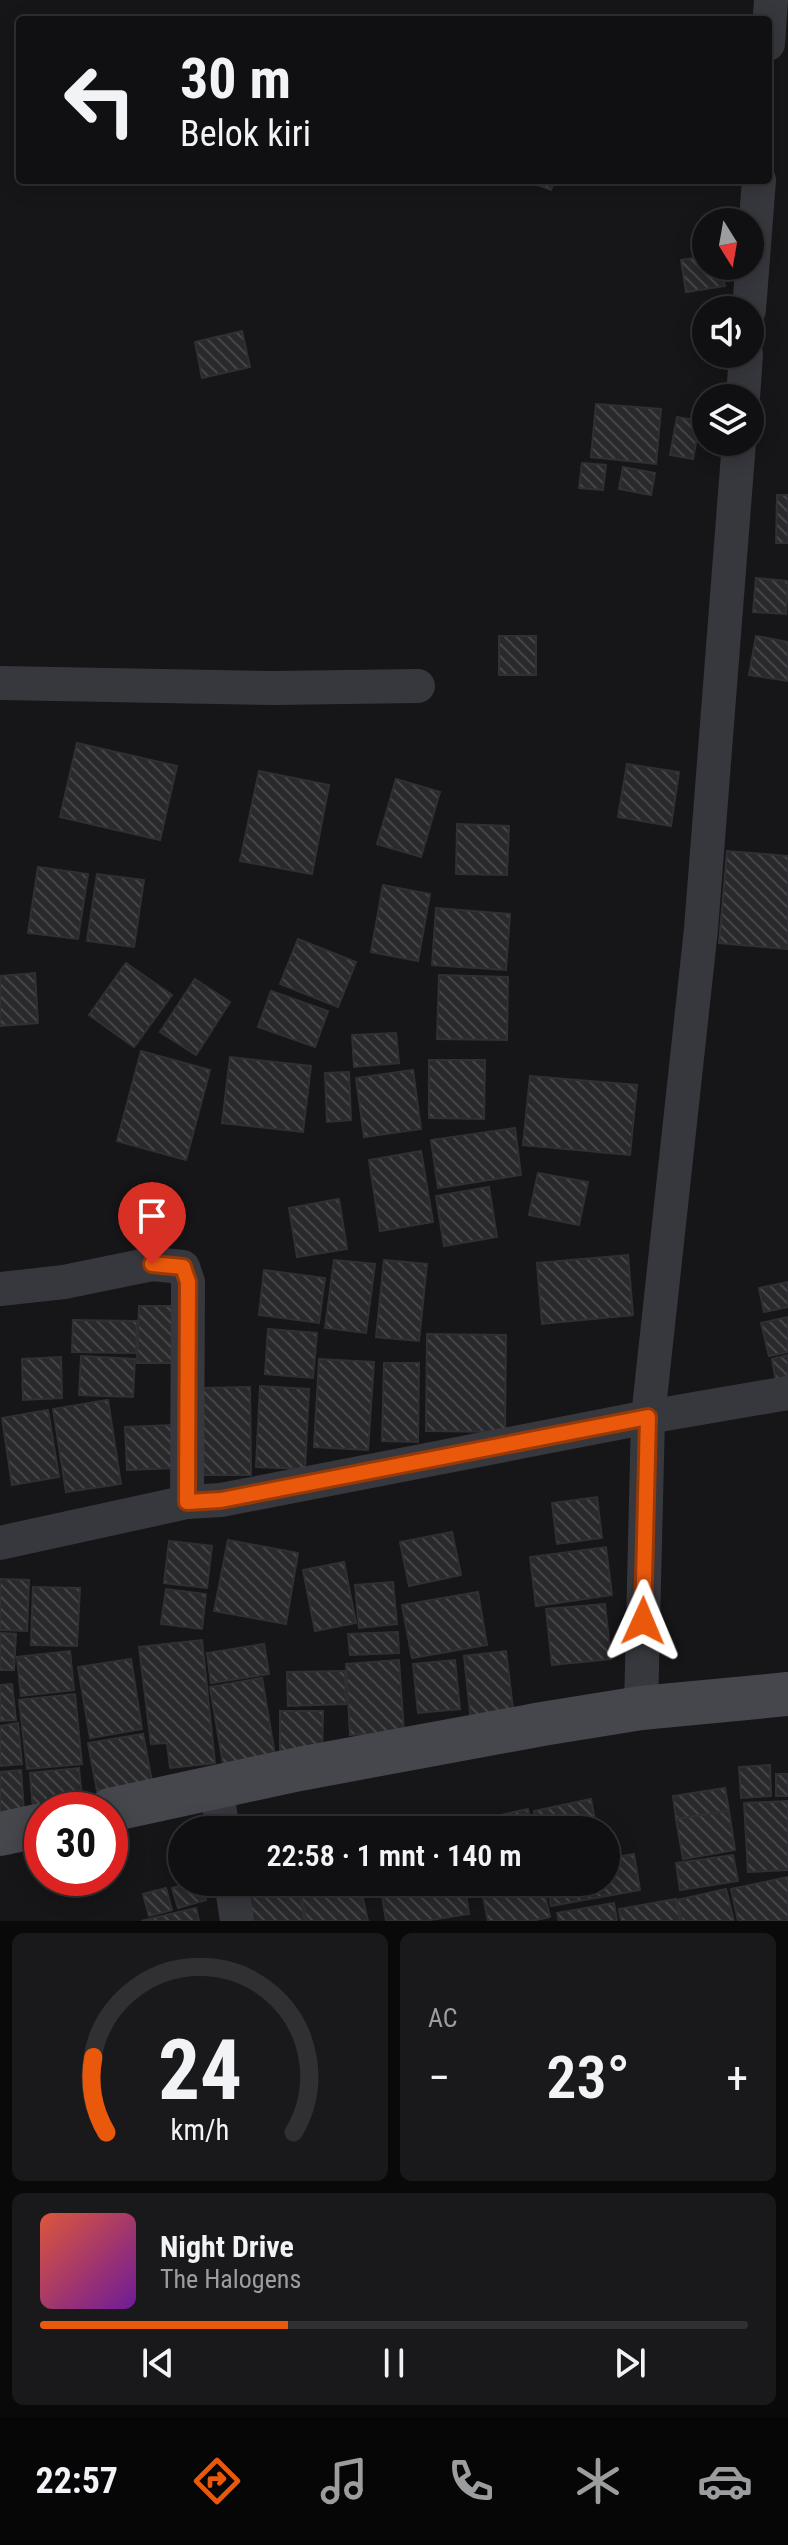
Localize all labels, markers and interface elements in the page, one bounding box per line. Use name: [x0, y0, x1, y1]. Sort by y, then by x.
text: 30 m: [180, 46, 291, 112]
icon: left: [48, 48, 152, 152]
text: Belok kiri: [180, 113, 311, 155]
north arrow: [692, 208, 764, 280]
map controls: [692, 208, 764, 456]
button: sound: [692, 296, 764, 368]
button: layers: [692, 384, 764, 456]
pin: [118, 1182, 186, 1264]
icon: arrive: [130, 1194, 174, 1238]
position arrow: [601, 1579, 685, 1663]
speed limit sign: 30: [24, 1792, 128, 1896]
text: 22:58 · 1 mnt · 140 m: [266, 1838, 522, 1873]
text: AC: [428, 2003, 458, 2033]
text: 24: [158, 2022, 242, 2119]
text: 23°: [546, 2042, 630, 2113]
text: −: [428, 2052, 450, 2104]
text: +: [726, 2052, 748, 2104]
text: km/h: [171, 2113, 229, 2147]
text: Night Drive: [160, 2229, 294, 2264]
text: The Halogens: [160, 2264, 301, 2294]
icon: previous: [136, 2341, 180, 2385]
icon: pause: [372, 2341, 416, 2385]
icon: next: [608, 2341, 652, 2385]
icon: directions: [189, 2453, 245, 2509]
icon: music: [316, 2453, 372, 2509]
icon: phone: [443, 2453, 499, 2509]
icon: climate: [570, 2453, 626, 2509]
icon: car: [697, 2453, 753, 2509]
text: 22:57: [35, 2460, 118, 2502]

